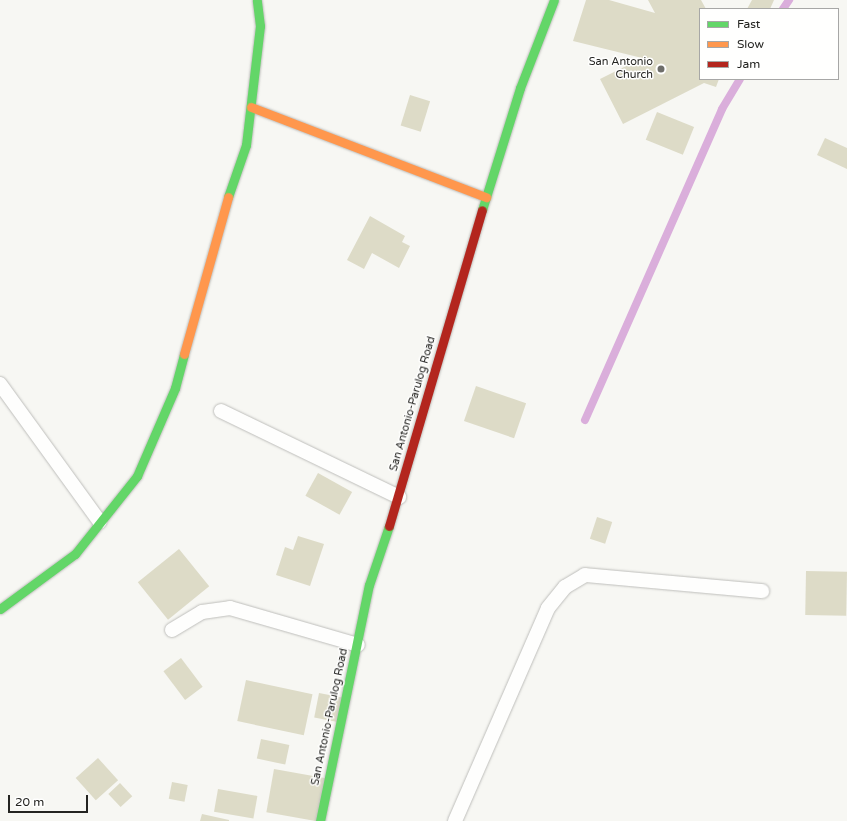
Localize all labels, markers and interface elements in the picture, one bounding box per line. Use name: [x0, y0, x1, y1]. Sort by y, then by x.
legend: [699, 8, 839, 80]
text: Fast: [737, 17, 760, 31]
text: Slow: [737, 37, 764, 51]
place label: San Antonio Church: [589, 56, 653, 82]
text: Jam: [737, 57, 760, 71]
marker: San Antonio Church: [656, 64, 666, 74]
street label: San Antonio-Parulog Road: [387, 335, 439, 473]
street label: San Antonio-Parulog Road: [309, 647, 351, 787]
scale bar: [10, 787, 90, 813]
text: 20 m: [15, 795, 44, 809]

